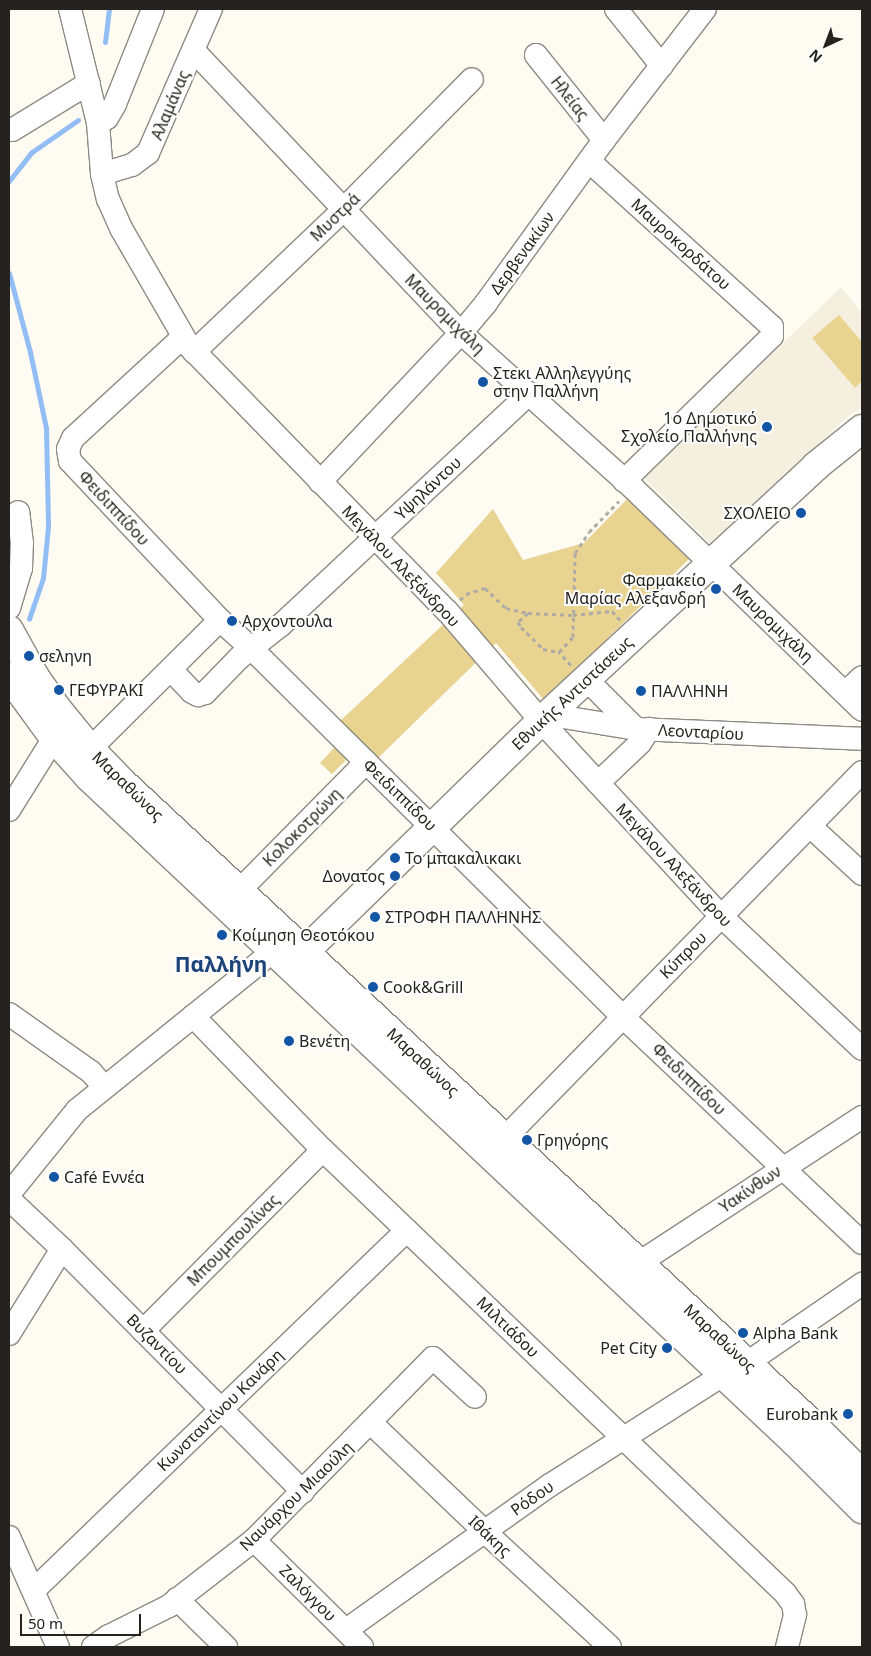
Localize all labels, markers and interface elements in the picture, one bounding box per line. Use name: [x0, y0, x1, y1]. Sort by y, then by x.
north arrow: [801, 20, 851, 70]
text: N: [805, 46, 826, 67]
street label: Αλαμάνας: [147, 67, 193, 143]
street label: Ηλείας: [547, 72, 593, 124]
street label: Μυστρά: [306, 189, 364, 245]
street label: Μαυροκορδάτου: [627, 194, 735, 294]
street label: Δερβενακίων: [486, 208, 558, 298]
street label: Μαυρομιχάλη: [401, 270, 489, 358]
place label: Στεκι Αλληλεγγύης στην Παλλήνη: [493, 363, 631, 401]
marker: Στεκι Αλληλεγγύης στην Παλλήνη: [477, 376, 489, 388]
place label: 1ο Δημοτικό Σχολείο Παλλήνης: [621, 408, 757, 446]
marker: 1ο Δημοτικό Σχολείο Παλλήνης: [761, 421, 773, 433]
street label: Υψηλάντου: [391, 453, 465, 523]
street label: Φειδιππίδου: [75, 467, 153, 549]
street label: Μεγάλου Αλεξάνδρου: [338, 501, 464, 631]
place label: ΣΧΟΛΕΙΟ: [724, 503, 791, 523]
marker: ΣΧΟΛΕΙΟ: [795, 507, 807, 519]
place label: Φαρμακείο Μαρίας Αλεξανδρή: [565, 570, 706, 608]
street label: Μαυρομιχάλη: [728, 580, 818, 666]
marker: Φαρμακείο Μαρίας Αλεξανδρή: [710, 583, 722, 595]
place label: Αρχοντουλα: [242, 611, 333, 631]
marker: Αρχοντουλα: [226, 615, 238, 627]
street label: Εθνικής Αντιστάσεως: [508, 632, 636, 754]
place label: σεληνη: [39, 646, 92, 666]
marker: σεληνη: [23, 650, 35, 662]
place label: ΓΕΦΥΡΑΚΙ: [69, 680, 143, 700]
place label: ΠΑΛΛΗΝΗ: [651, 681, 728, 701]
marker: ΓΕΦΥΡΑΚΙ: [53, 684, 65, 696]
marker: ΠΑΛΛΗΝΗ: [635, 685, 647, 697]
street label: Λεονταρίου: [658, 720, 744, 744]
street label: Μαραθώνος: [88, 747, 168, 825]
street label: Φειδιππίδου: [359, 755, 441, 835]
street label: Κολοκοτρώνη: [259, 784, 345, 870]
street label: Μεγάλου Αλεξάνδρου: [612, 799, 736, 931]
place label: Το μπακαλικακι: [405, 848, 521, 868]
marker: Το μπακαλικακι: [389, 852, 401, 864]
place label: Δονατος: [323, 866, 385, 886]
marker: Δονατος: [389, 870, 401, 882]
place label: ΣΤΡΟΦΗ ΠΑΛΛΗΝΗΣ: [385, 907, 541, 927]
marker: ΣΤΡΟΦΗ ΠΑΛΛΗΝΗΣ: [369, 911, 381, 923]
place label: Κοίμηση Θεοτόκου: [232, 925, 375, 945]
street label: Κύπρου: [655, 927, 711, 983]
marker: Κοίμηση Θεοτόκου: [216, 929, 228, 941]
district label: Παλλήνη: [175, 951, 267, 977]
place label: Cook&Grill: [383, 977, 463, 997]
marker: Cook&Grill: [367, 981, 379, 993]
street label: Μαραθώνος: [383, 1024, 463, 1100]
place label: Βενέτη: [299, 1031, 350, 1051]
marker: Βενέτη: [283, 1035, 295, 1047]
street label: Φειδιππίδου: [648, 1039, 730, 1119]
place label: Γρηγόρης: [537, 1130, 608, 1150]
marker: Γρηγόρης: [521, 1134, 533, 1146]
street label: Υακίνθων: [716, 1161, 784, 1217]
place label: Café Εννέα: [64, 1167, 145, 1187]
marker: Café Εννέα: [48, 1171, 60, 1183]
street label: Μπουμπουλίνας: [183, 1190, 283, 1290]
street label: Μιλτιάδου: [473, 1293, 543, 1361]
street label: Μαραθώνος: [680, 1300, 760, 1376]
street label: Βυζαντίου: [123, 1310, 191, 1378]
place label: Alpha Bank: [753, 1323, 838, 1343]
marker: Alpha Bank: [737, 1327, 749, 1339]
place label: Pet City: [600, 1338, 657, 1358]
marker: Pet City: [661, 1342, 673, 1354]
street label: Κωνσταντίνου Κανάρη: [153, 1345, 287, 1475]
place label: Eurobank: [766, 1404, 838, 1424]
marker: Eurobank: [842, 1408, 854, 1420]
street label: Ναυάρχου Μιαούλη: [236, 1437, 356, 1555]
street label: Ρόδου: [507, 1476, 557, 1520]
street label: Ιθάκης: [465, 1512, 515, 1560]
street label: Ζαλόγγου: [276, 1561, 340, 1625]
scale bar: [22, 1604, 144, 1636]
text: 50 m: [28, 1613, 63, 1633]

